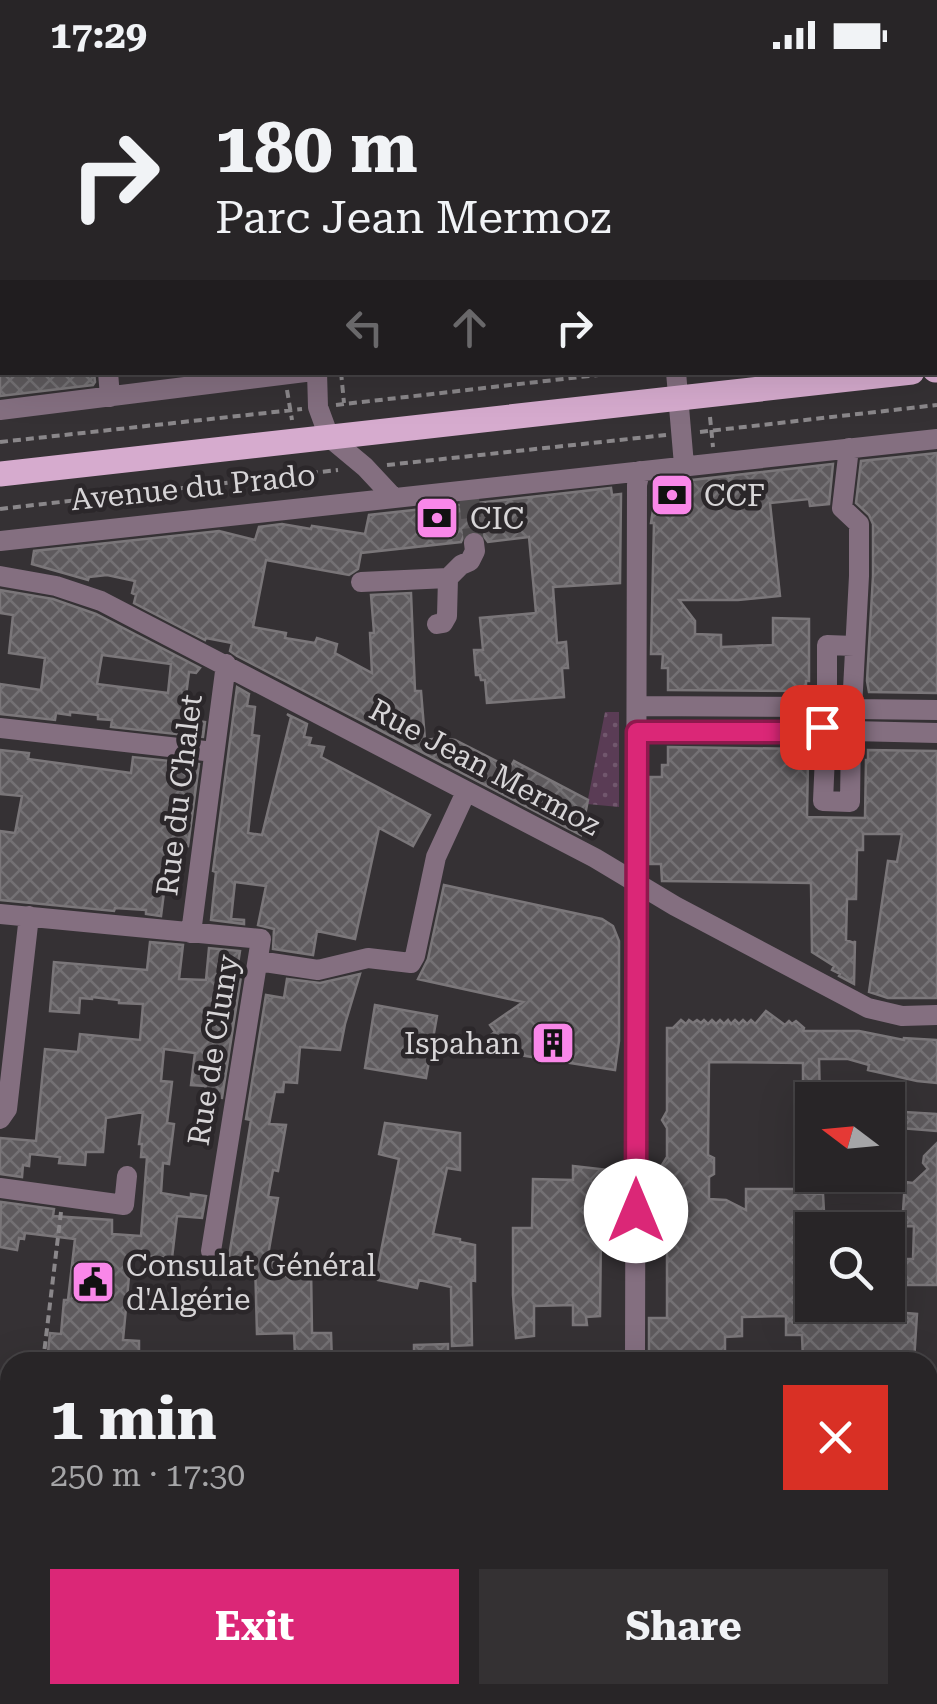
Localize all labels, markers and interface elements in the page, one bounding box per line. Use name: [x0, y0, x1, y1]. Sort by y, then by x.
text: 17:29: [50, 13, 147, 57]
text: 180 m: [215, 107, 418, 189]
icon: right: [50, 110, 180, 240]
text: Parc Jean Mermoz: [215, 191, 611, 244]
icon: left: [337, 300, 392, 355]
icon: ahead: [442, 300, 497, 355]
icon: right: [547, 300, 602, 355]
street label: Avenue du Prado: [69, 457, 317, 517]
bank icon: CCF: [649, 472, 695, 518]
place label: CCF: [704, 478, 765, 513]
bank icon: CIC: [414, 495, 460, 541]
place label: CIC: [470, 501, 524, 536]
pin: [780, 685, 865, 770]
street label: Rue Jean Mermoz: [364, 691, 606, 843]
street label: Rue du Chalet: [149, 692, 209, 898]
icon: arrive: [795, 700, 850, 755]
street label: Rue de Cluny: [181, 952, 245, 1148]
building icon: Ispahan: [530, 1020, 576, 1066]
place label: Ispahan: [404, 1026, 520, 1061]
north arrow: [795, 1082, 905, 1192]
map controls: [795, 1082, 905, 1322]
position arrow: [584, 1159, 688, 1263]
button: search: [795, 1212, 905, 1322]
place label: Consulat Général d'Algérie: [126, 1248, 376, 1317]
public building icon: Consulat Général d'Algérie: [70, 1259, 116, 1305]
text: 1 min: [50, 1383, 217, 1454]
button: close: [783, 1385, 888, 1490]
text: 250 m · 17:30: [50, 1456, 245, 1494]
button: Exit: [50, 1569, 459, 1684]
button: Share: [479, 1569, 888, 1684]

